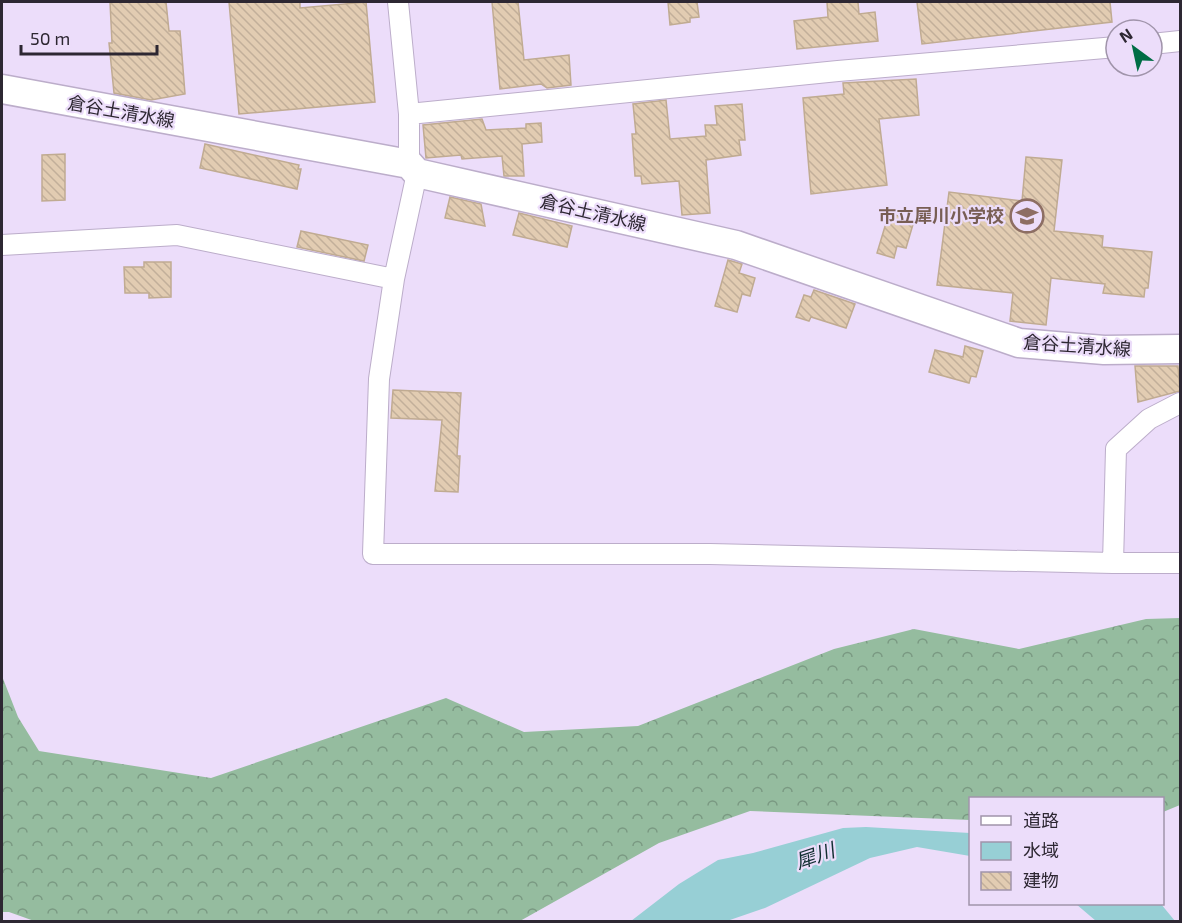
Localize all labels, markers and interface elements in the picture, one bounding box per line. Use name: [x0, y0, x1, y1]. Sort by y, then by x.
scale bar: [21, 18, 158, 56]
north arrow: [1104, 18, 1164, 78]
text: N: [1116, 24, 1136, 46]
text: 50 m: [30, 27, 70, 49]
street label: 倉谷土清水線: [66, 91, 176, 131]
street label: 倉谷土清水線: [538, 189, 648, 235]
school or university icon: 市立犀川小学校: [1009, 198, 1045, 234]
place label: 市立犀川小学校: [878, 204, 1004, 226]
street label: 倉谷土清水線: [1022, 330, 1132, 360]
legend: [969, 797, 1164, 905]
text: 道路: [1023, 809, 1059, 831]
water label: 犀川: [792, 837, 839, 873]
text: 水域: [1023, 839, 1059, 861]
text: 建物: [1023, 869, 1059, 891]

